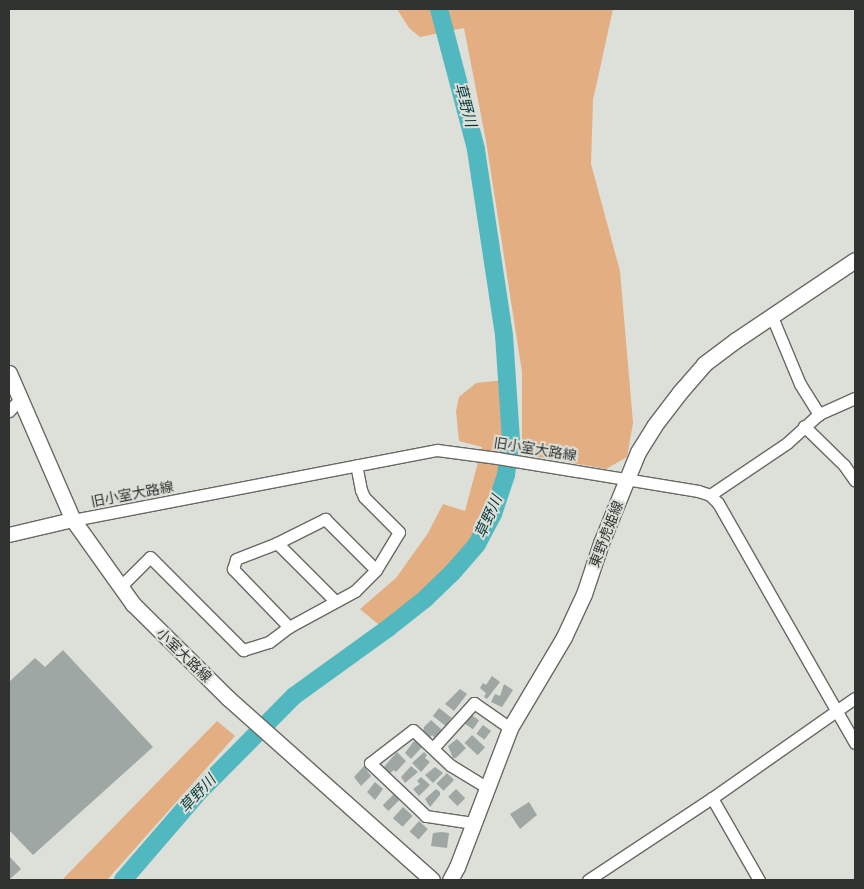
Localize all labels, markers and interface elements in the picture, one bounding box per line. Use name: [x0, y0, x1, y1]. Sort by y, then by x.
water label: 草野川: [450, 81, 480, 129]
street label: 旧小室大路線: [492, 434, 578, 464]
street label: 旧小室大路線: [89, 478, 175, 510]
water label: 草野川: [472, 493, 506, 541]
street label: 東野虎姫線: [586, 498, 626, 570]
street label: 小室大路線: [153, 625, 215, 685]
water label: 草野川: [176, 771, 220, 817]

